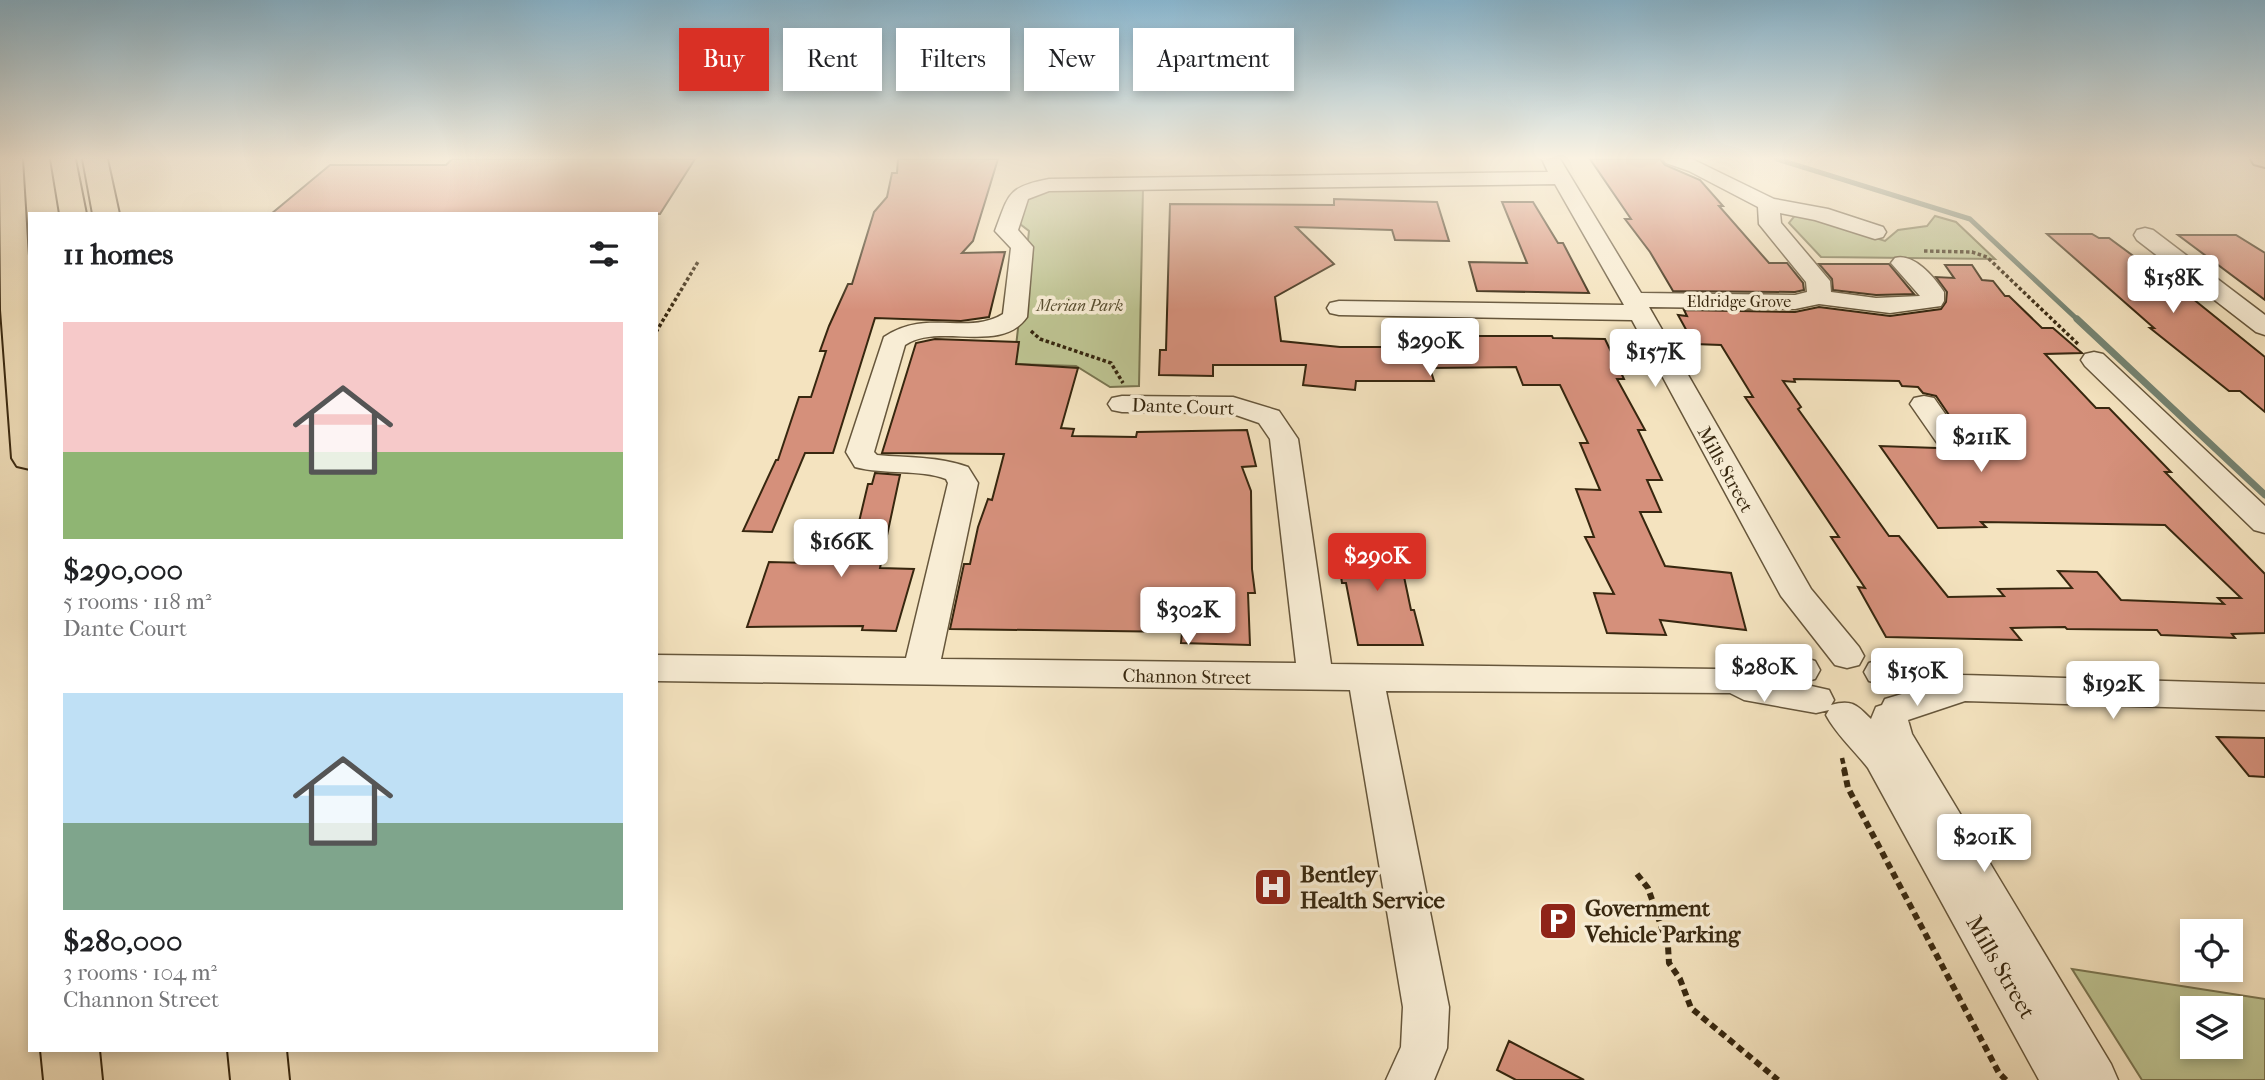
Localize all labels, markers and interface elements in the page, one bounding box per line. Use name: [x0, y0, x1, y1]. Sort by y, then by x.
chip: Buy: [679, 28, 769, 91]
chip: Rent: [783, 28, 882, 91]
chip: Filters: [896, 28, 1010, 91]
chip: New: [1024, 28, 1119, 91]
chip: Apartment: [1133, 28, 1294, 91]
icon: filters: [585, 235, 623, 273]
text: 11 homes: [63, 237, 173, 272]
pin: $158K: [2124, 256, 2222, 315]
text: $158K: [2144, 264, 2203, 291]
street label: Eldridge Grove: [1687, 292, 1791, 311]
park label: Merian Park: [1035, 296, 1124, 315]
pin: $290K: [1381, 318, 1479, 378]
text: $290K: [1397, 327, 1463, 354]
pin: $157K: [1606, 330, 1704, 389]
text: $157K: [1626, 338, 1684, 365]
icon: home: [280, 367, 406, 493]
street label: Dante Court: [1131, 394, 1235, 420]
pin: $211K: [1932, 414, 2030, 474]
street label: Mills Street: [1693, 423, 1758, 516]
text: $211K: [1952, 423, 2010, 450]
pin: $166K: [792, 520, 890, 579]
text: $166K: [810, 528, 872, 555]
pin: $290K: [1328, 534, 1426, 593]
text: $290K: [1344, 542, 1410, 569]
text: $290,000: [63, 553, 183, 588]
text: 5 rooms · 118 m²: [63, 588, 211, 615]
pin: $302K: [1139, 588, 1237, 647]
text: $302K: [1156, 596, 1220, 623]
text: Dante Court: [63, 615, 187, 642]
pin: $280K: [1715, 644, 1813, 704]
pin: $150K: [1868, 648, 1966, 708]
text: $280K: [1731, 653, 1797, 680]
text: $150K: [1887, 657, 1947, 684]
pin: $192K: [2064, 662, 2162, 721]
street label: Channon Street: [1122, 665, 1252, 689]
text: $192K: [2082, 670, 2144, 697]
icon: home: [280, 738, 406, 864]
pin: $201K: [1935, 814, 2033, 874]
text: $201K: [1953, 823, 2015, 850]
place label: Bentley Health Service: [1300, 861, 1446, 914]
hospital icon: Bentley Health Service: [1252, 866, 1294, 908]
place label: Government Vehicle Parking: [1584, 895, 1741, 948]
parking icon: Government Vehicle Parking: [1537, 900, 1579, 942]
street label: Mills Street: [1960, 911, 2041, 1024]
map controls: [2180, 919, 2243, 1059]
button: locate: [2180, 919, 2243, 982]
text: $280,000: [63, 924, 182, 959]
text: 3 rooms · 104 m²: [63, 959, 217, 986]
text: Channon Street: [63, 986, 219, 1013]
button: layers: [2180, 996, 2243, 1059]

